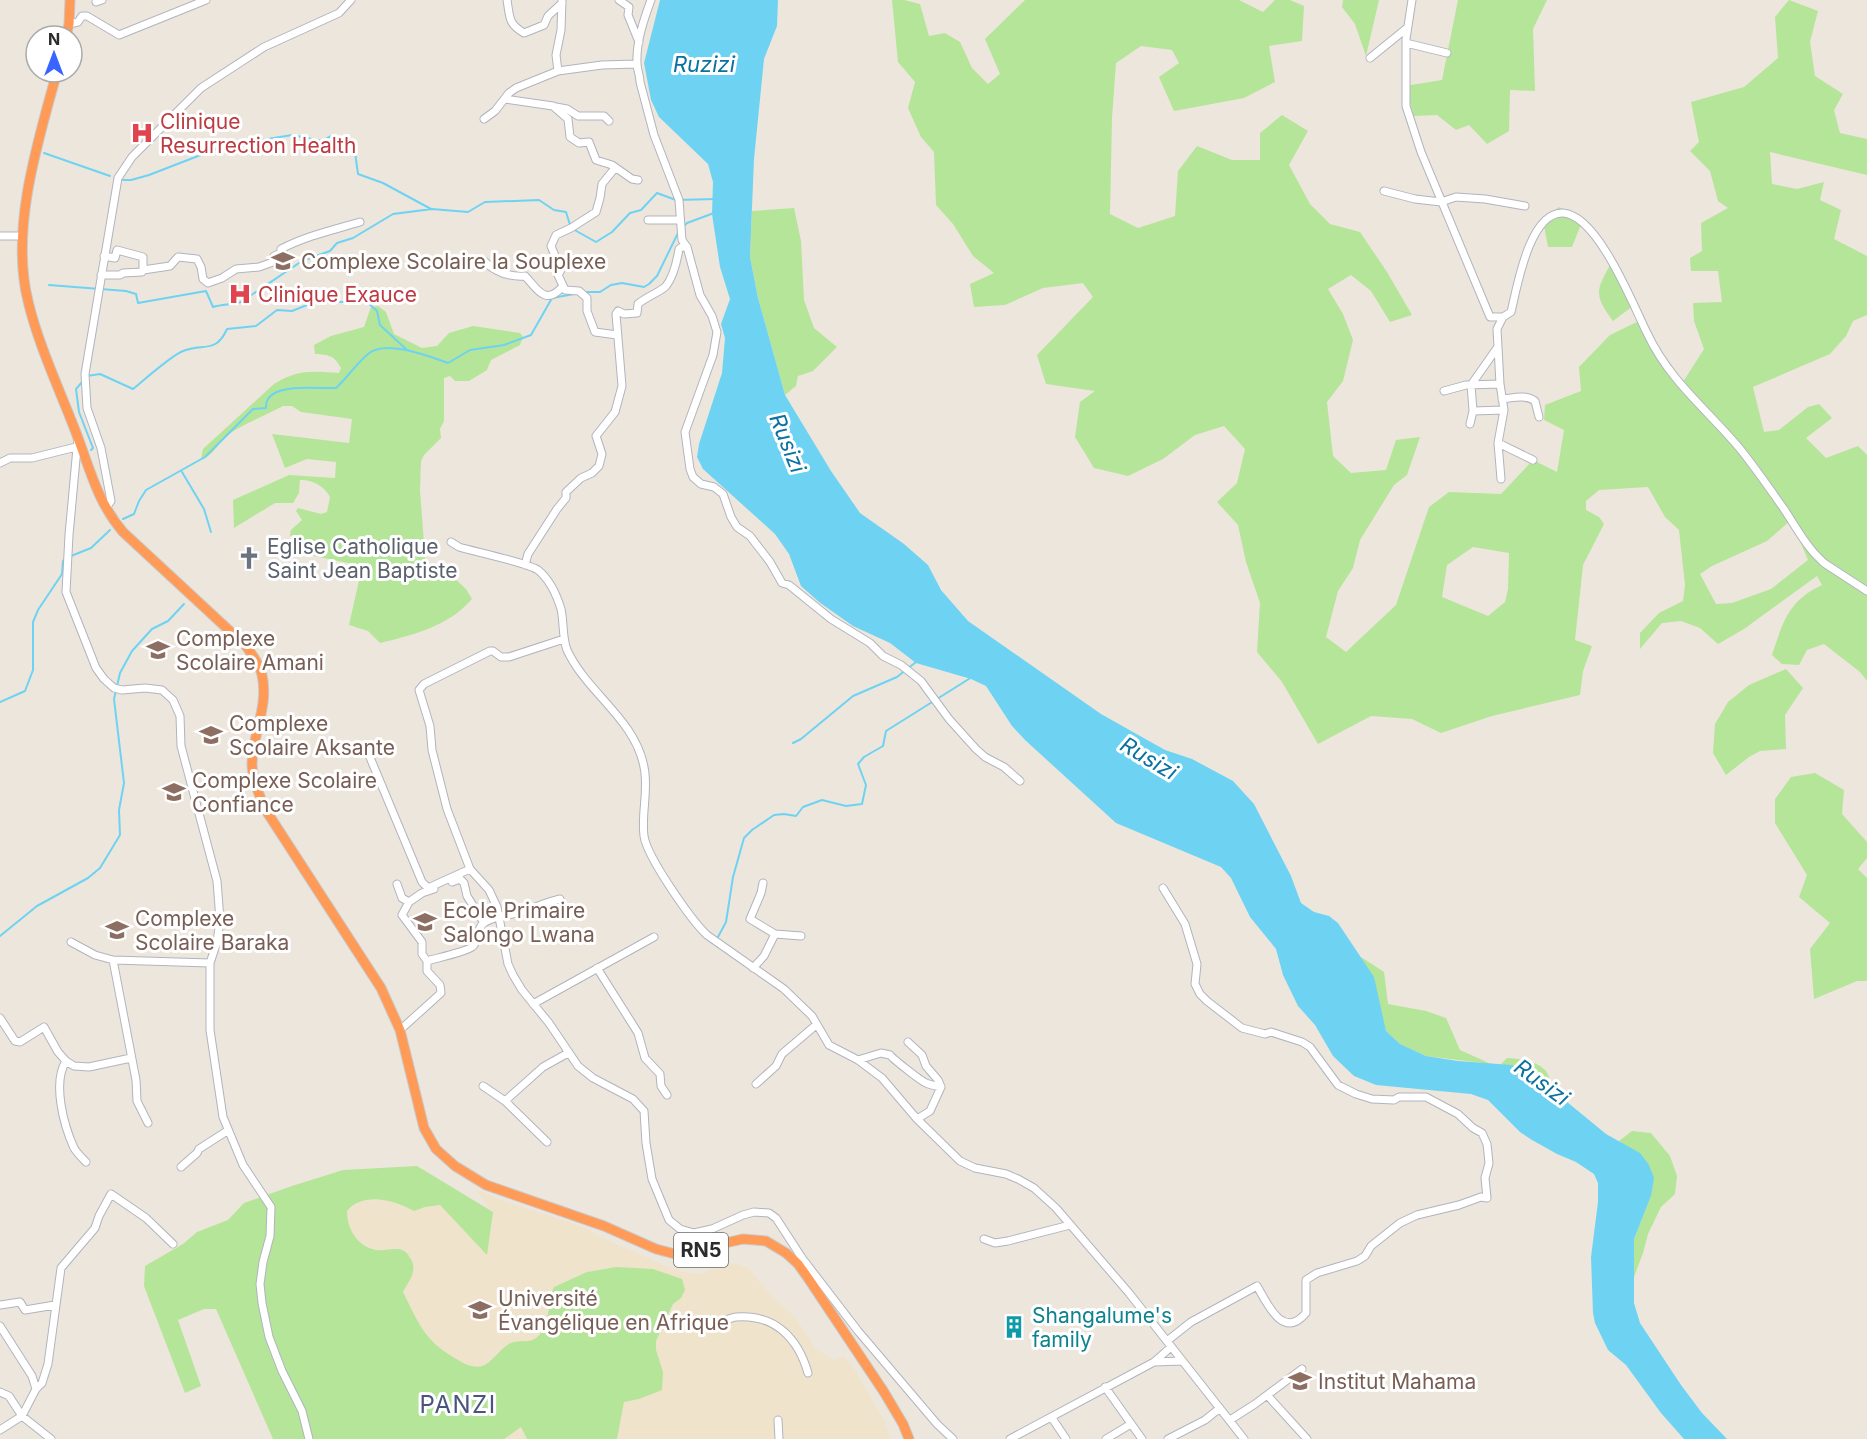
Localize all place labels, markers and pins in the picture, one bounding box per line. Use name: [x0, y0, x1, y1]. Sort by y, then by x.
place label: Clinique Resurrection Health: [160, 109, 356, 158]
hospital icon: Clinique Resurrection Health: [129, 120, 155, 146]
school or university icon: Complexe Scolaire la Souplexe: [270, 248, 296, 274]
place label: Complexe Scolaire la Souplexe: [301, 249, 606, 274]
hospital icon: Clinique Exauce: [227, 281, 253, 307]
place label: Clinique Exauce: [258, 282, 417, 307]
place label: Eglise Catholique Saint Jean Baptiste: [267, 534, 457, 583]
church icon: Eglise Catholique Saint Jean Baptiste: [236, 545, 262, 571]
place label: Complexe Scolaire Amani: [176, 626, 324, 675]
school or university icon: Complexe Scolaire Amani: [145, 637, 171, 663]
place label: Complexe Scolaire Aksante: [229, 711, 395, 760]
school or university icon: Complexe Scolaire Aksante: [198, 722, 224, 748]
place label: Complexe Scolaire Confiance: [192, 768, 377, 817]
school or university icon: Complexe Scolaire Confiance: [161, 779, 187, 805]
place label: Ecole Primaire Salongo Lwana: [443, 898, 595, 947]
place label: Complexe Scolaire Baraka: [135, 906, 289, 955]
school or university icon: Ecole Primaire Salongo Lwana: [412, 909, 438, 935]
school or university icon: Complexe Scolaire Baraka: [104, 917, 130, 943]
place label: Université Évangélique en Afrique: [498, 1286, 729, 1335]
school or university icon: Université Évangélique en Afrique: [467, 1297, 493, 1323]
place label: Shangalume's family: [1032, 1303, 1172, 1352]
building icon: Shangalume's family: [1001, 1314, 1027, 1340]
school or university icon: Institut Mahama: [1287, 1368, 1313, 1394]
place label: Institut Mahama: [1318, 1369, 1476, 1394]

